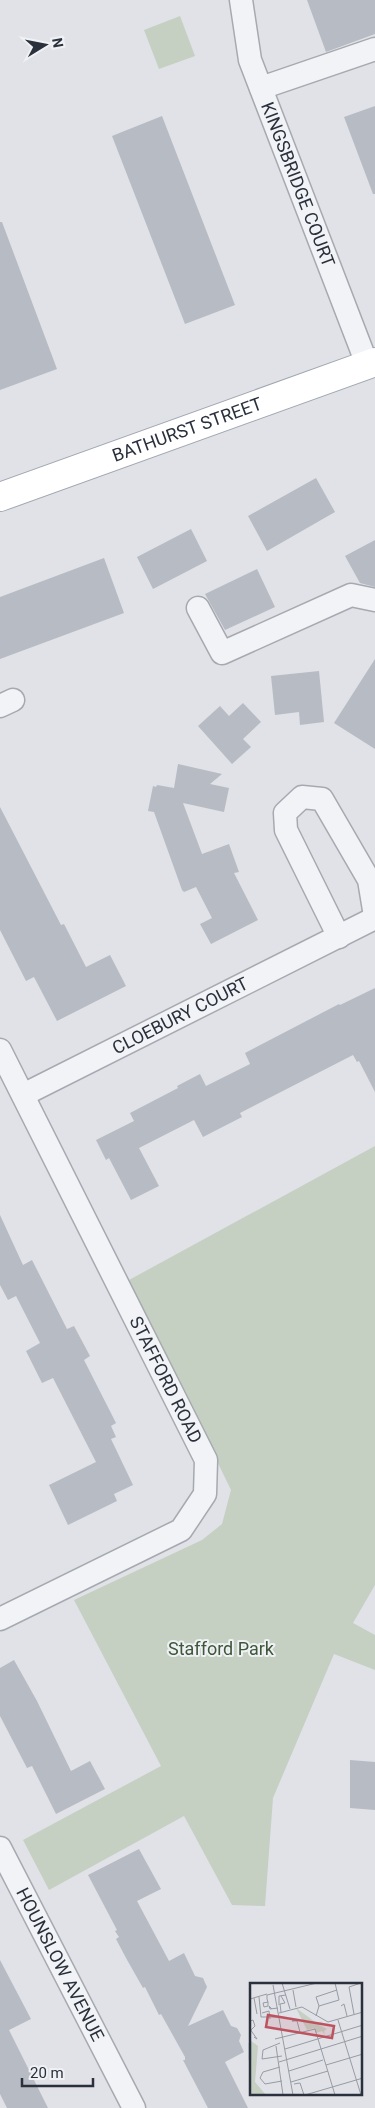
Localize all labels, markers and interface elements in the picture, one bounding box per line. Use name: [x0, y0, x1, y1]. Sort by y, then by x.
north arrow: [20, 20, 70, 70]
text: N: [49, 36, 67, 49]
street label: KINGSBRIDGE COURT: [257, 99, 340, 270]
street label: BATHURST STREET: [109, 392, 265, 466]
street label: CLOEBURY COURT: [109, 972, 252, 1058]
street label: STAFFORD ROAD: [126, 1313, 207, 1446]
park label: Stafford Park: [168, 1638, 275, 1659]
street label: HOUNSLOW AVENUE: [12, 1884, 109, 2045]
inset map: [250, 1983, 362, 2096]
scale bar: [22, 2056, 94, 2088]
text: 20 m: [30, 2064, 64, 2082]

